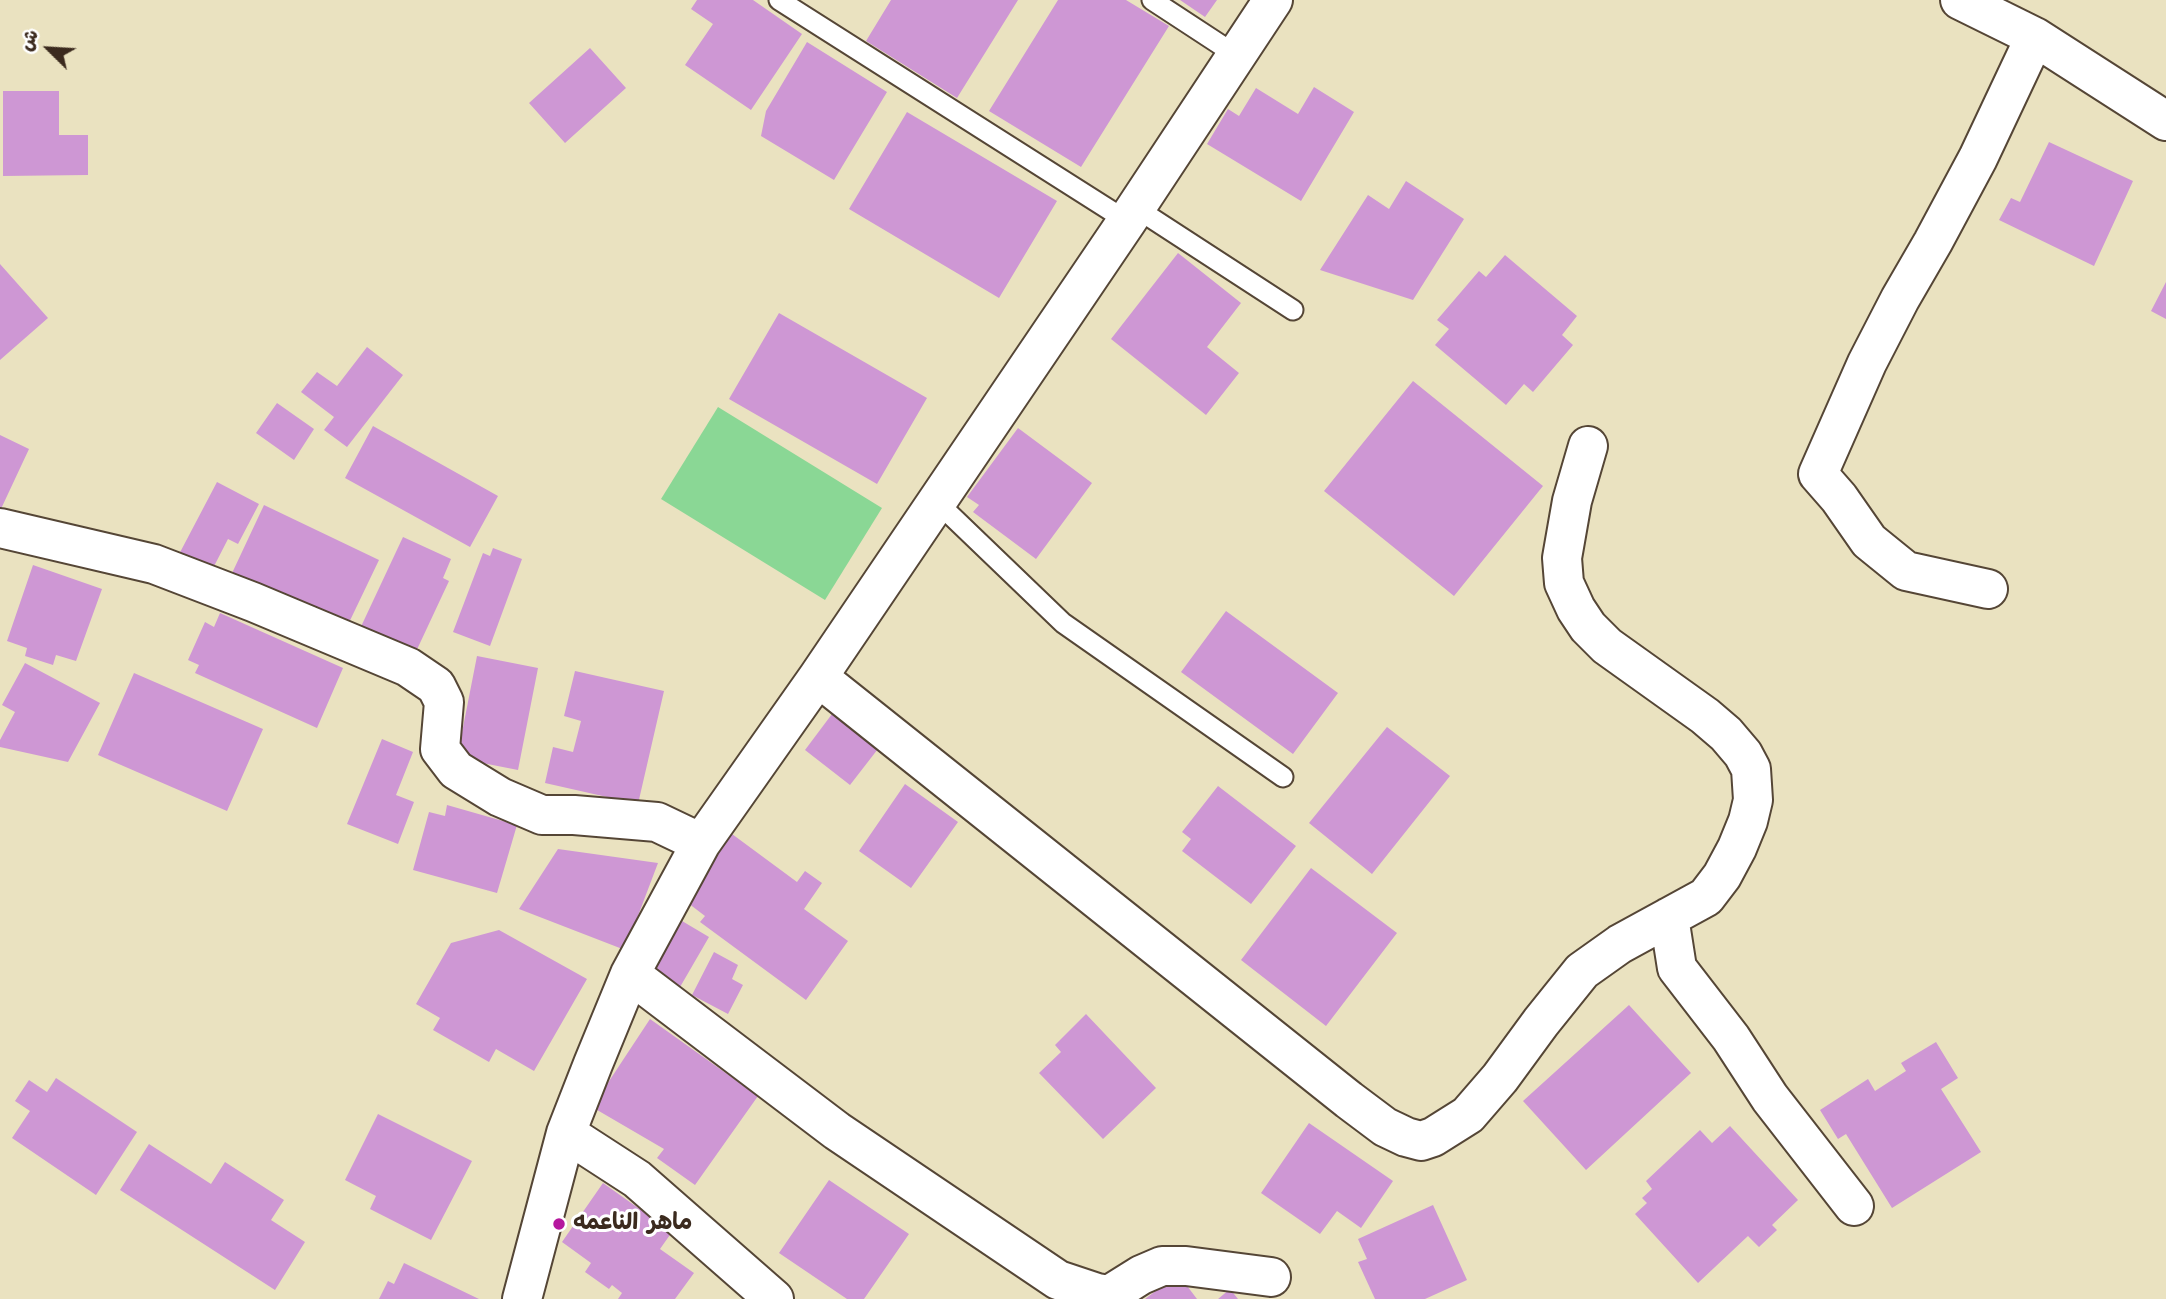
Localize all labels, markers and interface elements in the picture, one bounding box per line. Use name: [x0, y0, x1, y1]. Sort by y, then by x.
north arrow: [14, 14, 84, 84]
text: ش: [13, 25, 46, 55]
place label: ماهر الناعمه: [573, 1210, 692, 1238]
marker: ماهر الناعمه: [551, 1216, 567, 1232]

